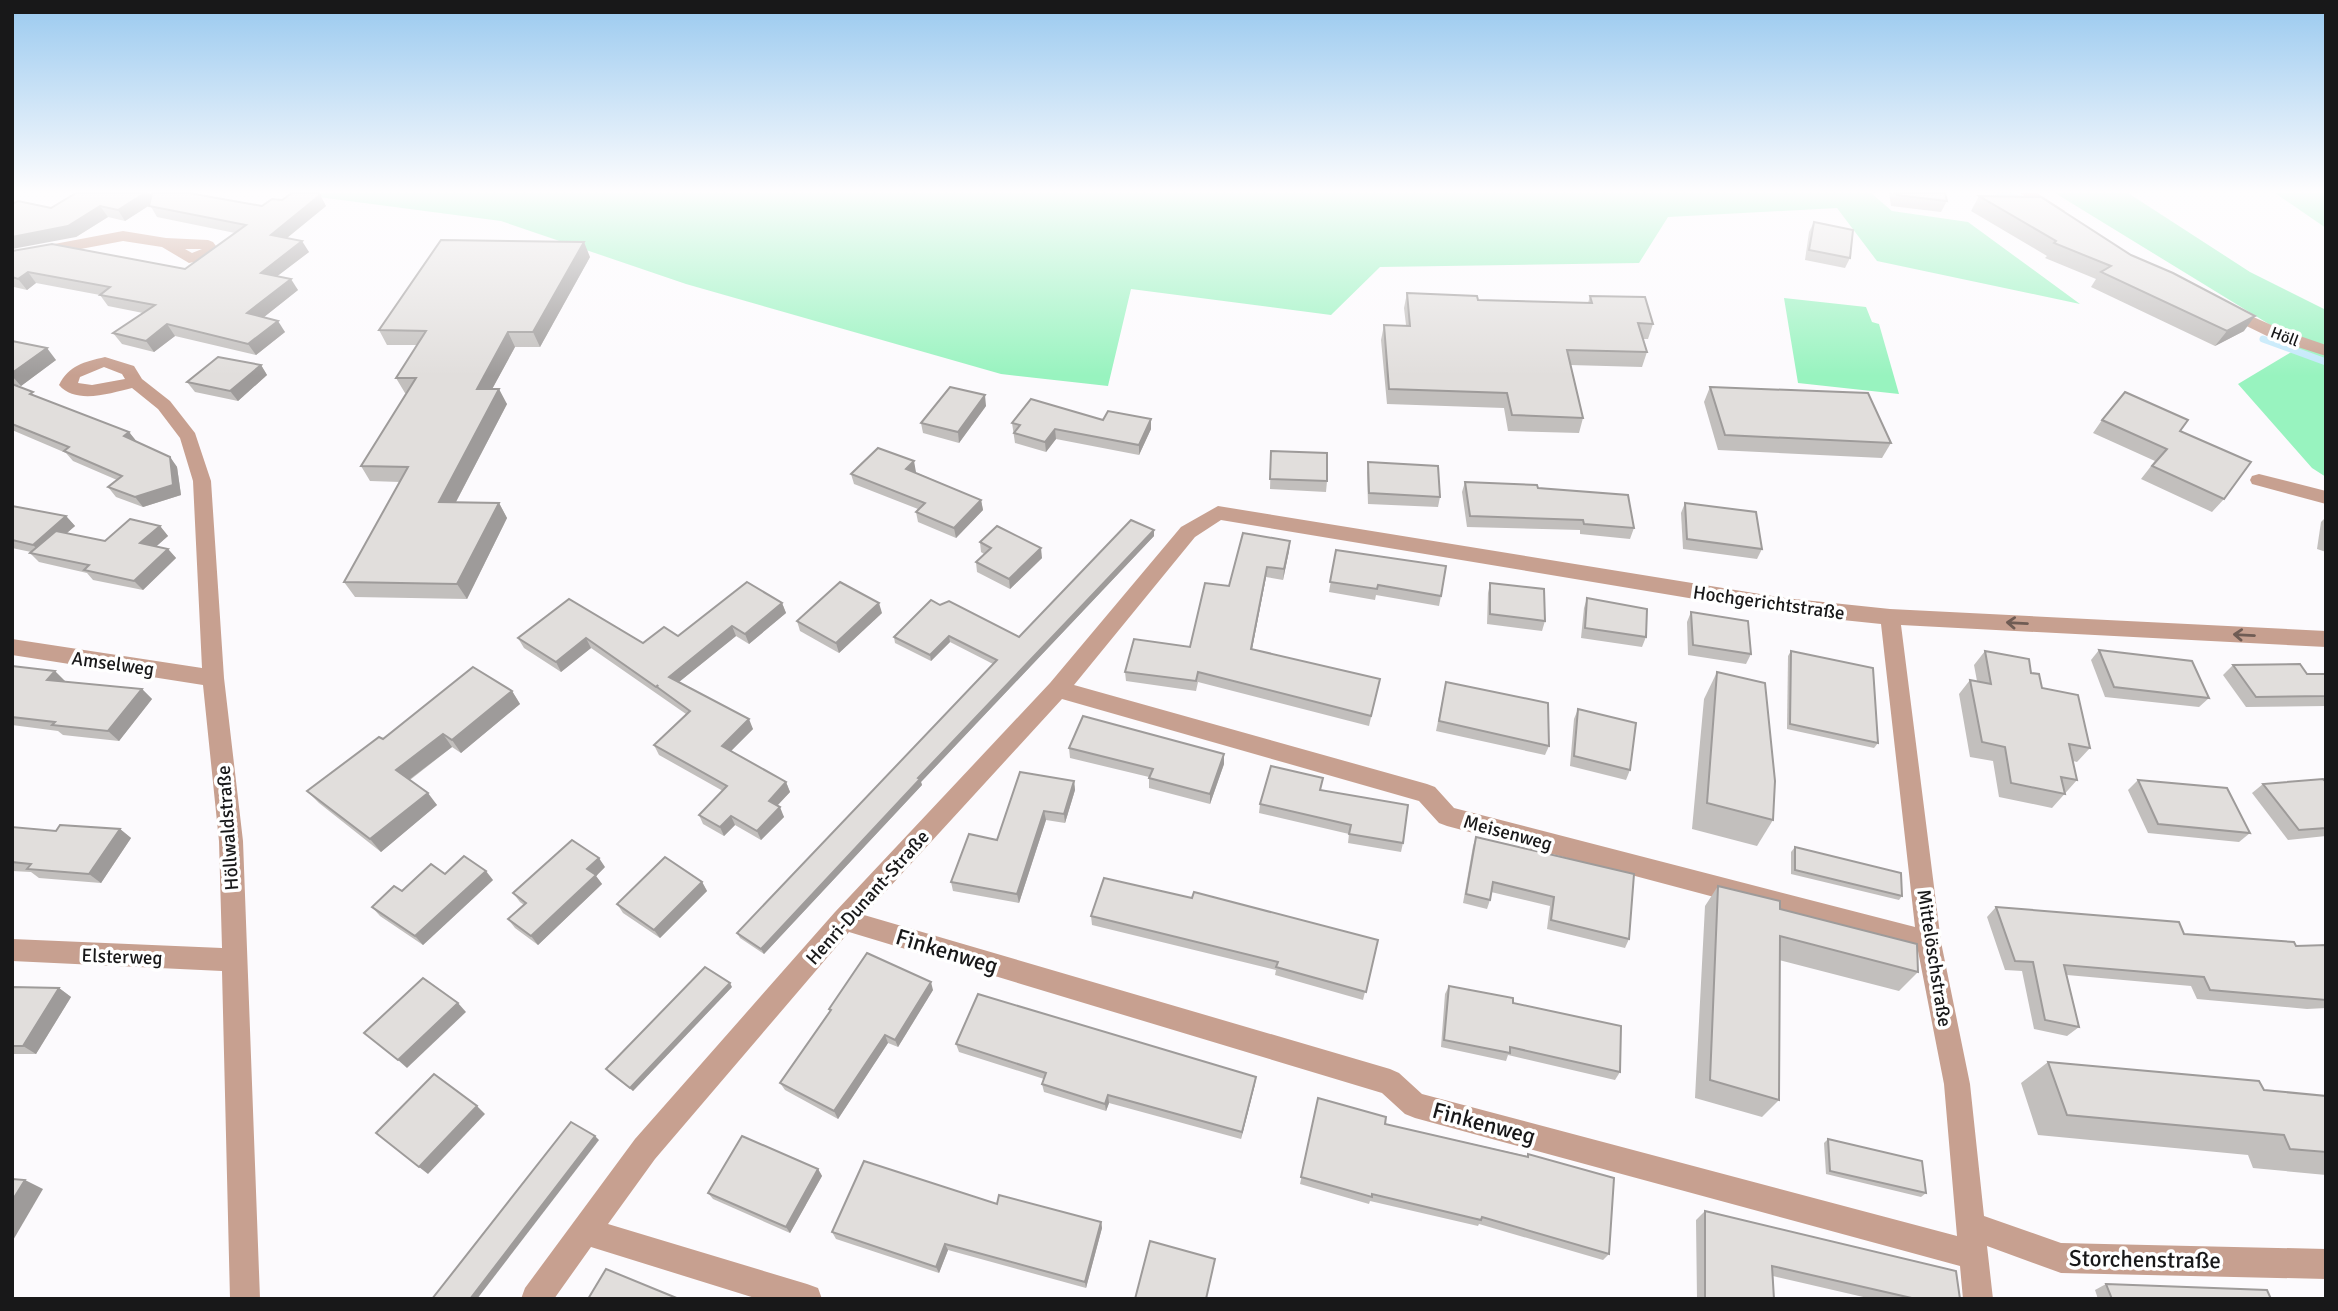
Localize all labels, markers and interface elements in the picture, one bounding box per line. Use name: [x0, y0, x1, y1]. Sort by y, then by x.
street label: Höll: [2268, 323, 2302, 351]
street label: Hochgerichtstraße: [1692, 580, 1846, 626]
one-way arrow: [2006, 617, 2029, 630]
one-way arrow: [2233, 628, 2256, 641]
street label: Amselweg: [70, 646, 156, 682]
street label: Höllwaldstraße: [212, 765, 244, 891]
street label: Meisenweg: [1461, 810, 1555, 856]
street label: Henri-Dunant-Straße: [801, 825, 935, 970]
street label: Mittelöschstraße: [1911, 888, 1957, 1029]
street label: Finkenweg: [892, 922, 1002, 981]
street label: Elsterweg: [81, 944, 163, 970]
street label: Finkenweg: [1429, 1096, 1539, 1151]
street label: Storchenstraße: [2069, 1244, 2221, 1275]

